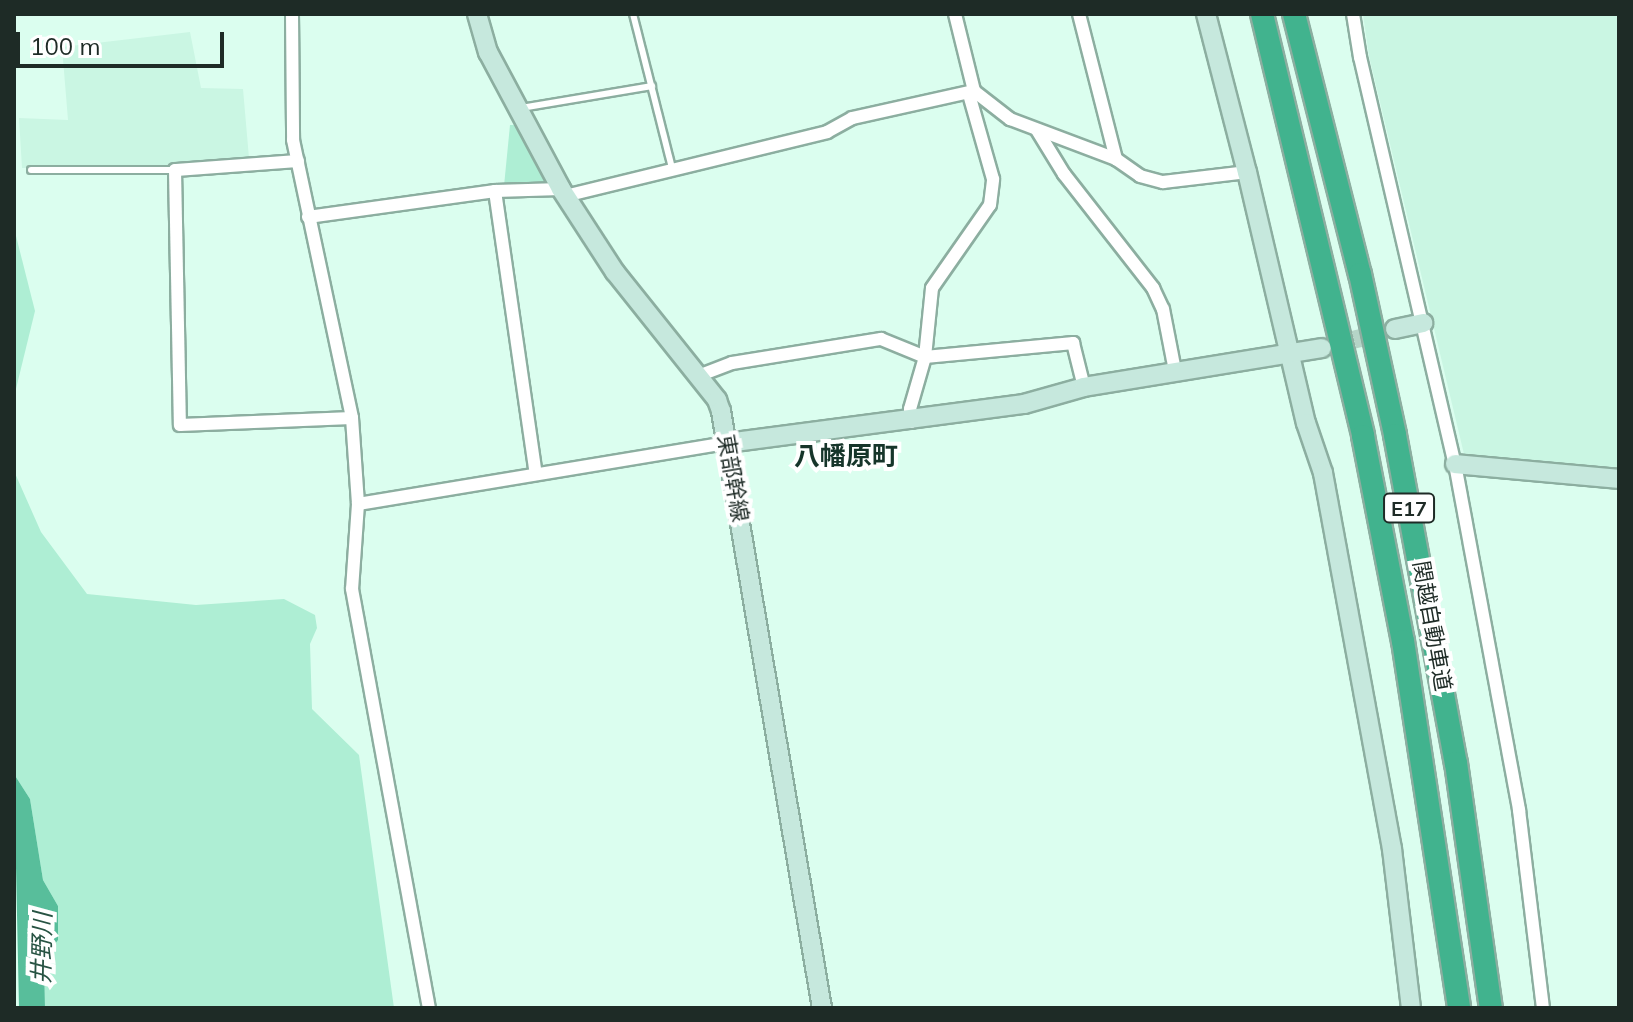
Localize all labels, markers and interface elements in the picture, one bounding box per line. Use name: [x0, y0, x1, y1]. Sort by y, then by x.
scale bar: [20, 16, 228, 66]
text: 100 m: [30, 31, 101, 61]
street label: 東部幹線: [712, 432, 754, 524]
district label: 八幡原町: [794, 440, 898, 472]
road number: E17: [1383, 492, 1435, 524]
street label: 関越自動車道: [1408, 559, 1456, 693]
water label: 井野川: [27, 912, 57, 984]

